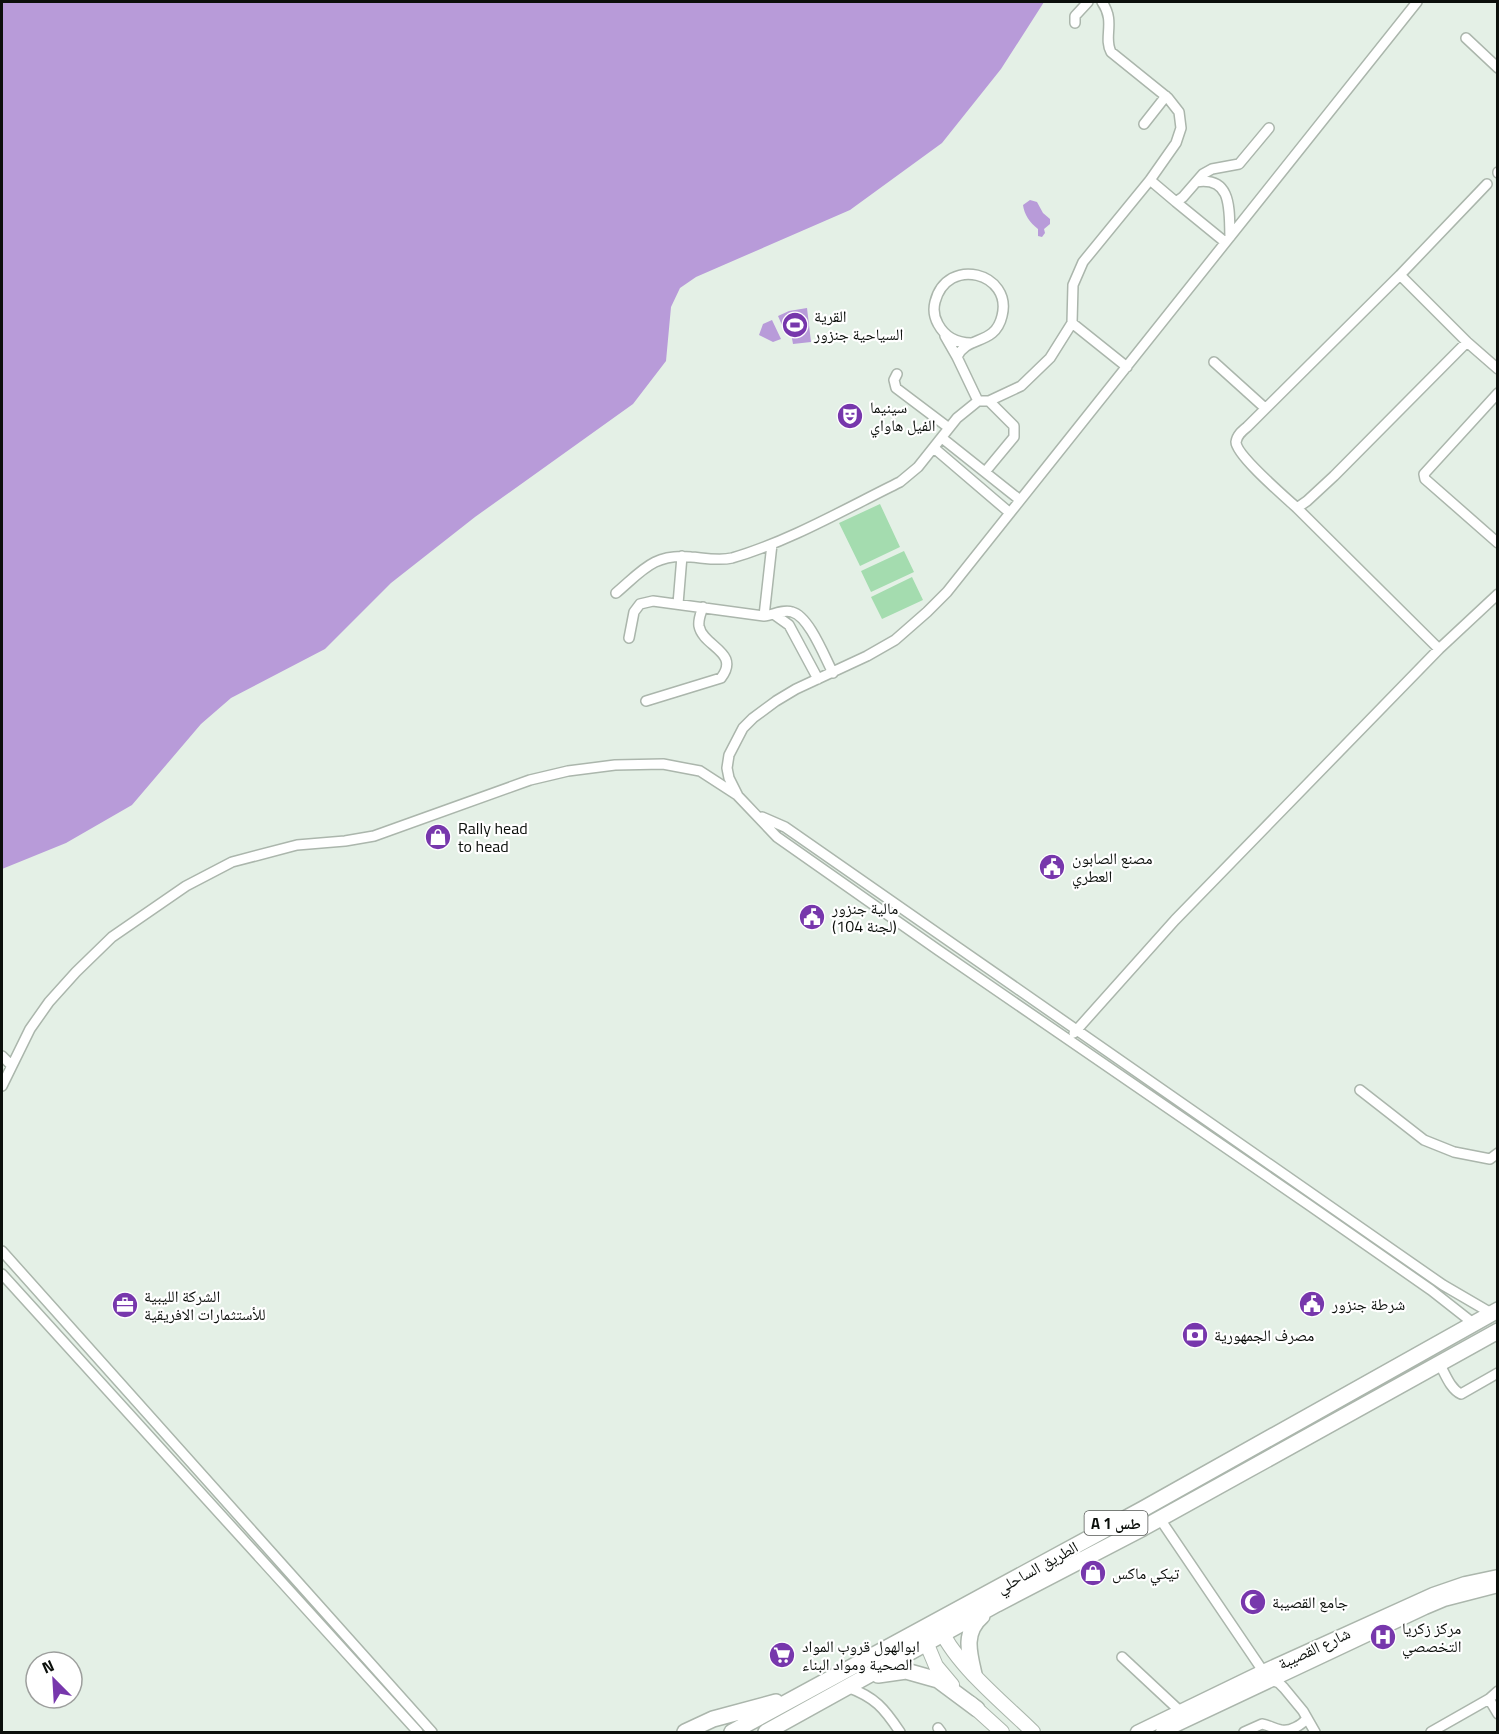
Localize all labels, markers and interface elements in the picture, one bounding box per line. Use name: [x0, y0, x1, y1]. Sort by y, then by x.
place label: القرية السياحية جنزور: [813, 304, 903, 346]
sports icon: القرية السياحية جنزور: [780, 310, 810, 340]
place label: سينيما الفيل هاواي: [870, 395, 936, 438]
theatre icon: سينيما الفيل هاواي: [835, 401, 865, 431]
place label: Rally head to head: [458, 816, 528, 858]
shop icon: Rally head to head: [423, 822, 453, 852]
place label: مصنع الصابون العطري: [1072, 846, 1153, 889]
public building icon: مصنع الصابون العطري: [1037, 852, 1067, 882]
place label: مالية جنزور (لجنة 104): [831, 896, 898, 938]
public building icon: مالية جنزور (لجنة 104): [797, 902, 827, 932]
place label: الشركة الليبية للأستثمارات الافريقية: [144, 1284, 266, 1326]
public building icon: شرطة جنزور: [1297, 1289, 1327, 1319]
office icon: الشركة الليبية للأستثمارات الافريقية: [110, 1290, 140, 1320]
place label: شرطة جنزور: [1331, 1292, 1405, 1316]
bank icon: مصرف الجمهورية: [1180, 1320, 1210, 1350]
place label: مصرف الجمهورية: [1214, 1323, 1314, 1347]
road number: A 1 طس: [1084, 1511, 1148, 1535]
street label: الطريق الساحلي: [992, 1535, 1083, 1600]
shop icon: تيكي ماكس: [1078, 1558, 1108, 1588]
place label: تيكي ماكس: [1112, 1561, 1180, 1586]
mosque icon: جامع القصيبة: [1238, 1587, 1268, 1617]
place label: جامع القصيبة: [1272, 1590, 1348, 1614]
place label: مركز زكريا التخصصي: [1402, 1616, 1462, 1659]
street label: شارع القصيبة: [1274, 1621, 1354, 1675]
hospital icon: مركز زكريا التخصصي: [1368, 1622, 1398, 1652]
place label: ابوالهول قروب المواد الصحية ومواد البناء: [802, 1634, 920, 1676]
supermarket icon: ابوالهول قروب المواد الصحية ومواد البناء: [767, 1640, 797, 1670]
north arrow: [24, 1650, 84, 1710]
text: N: [38, 1653, 58, 1680]

